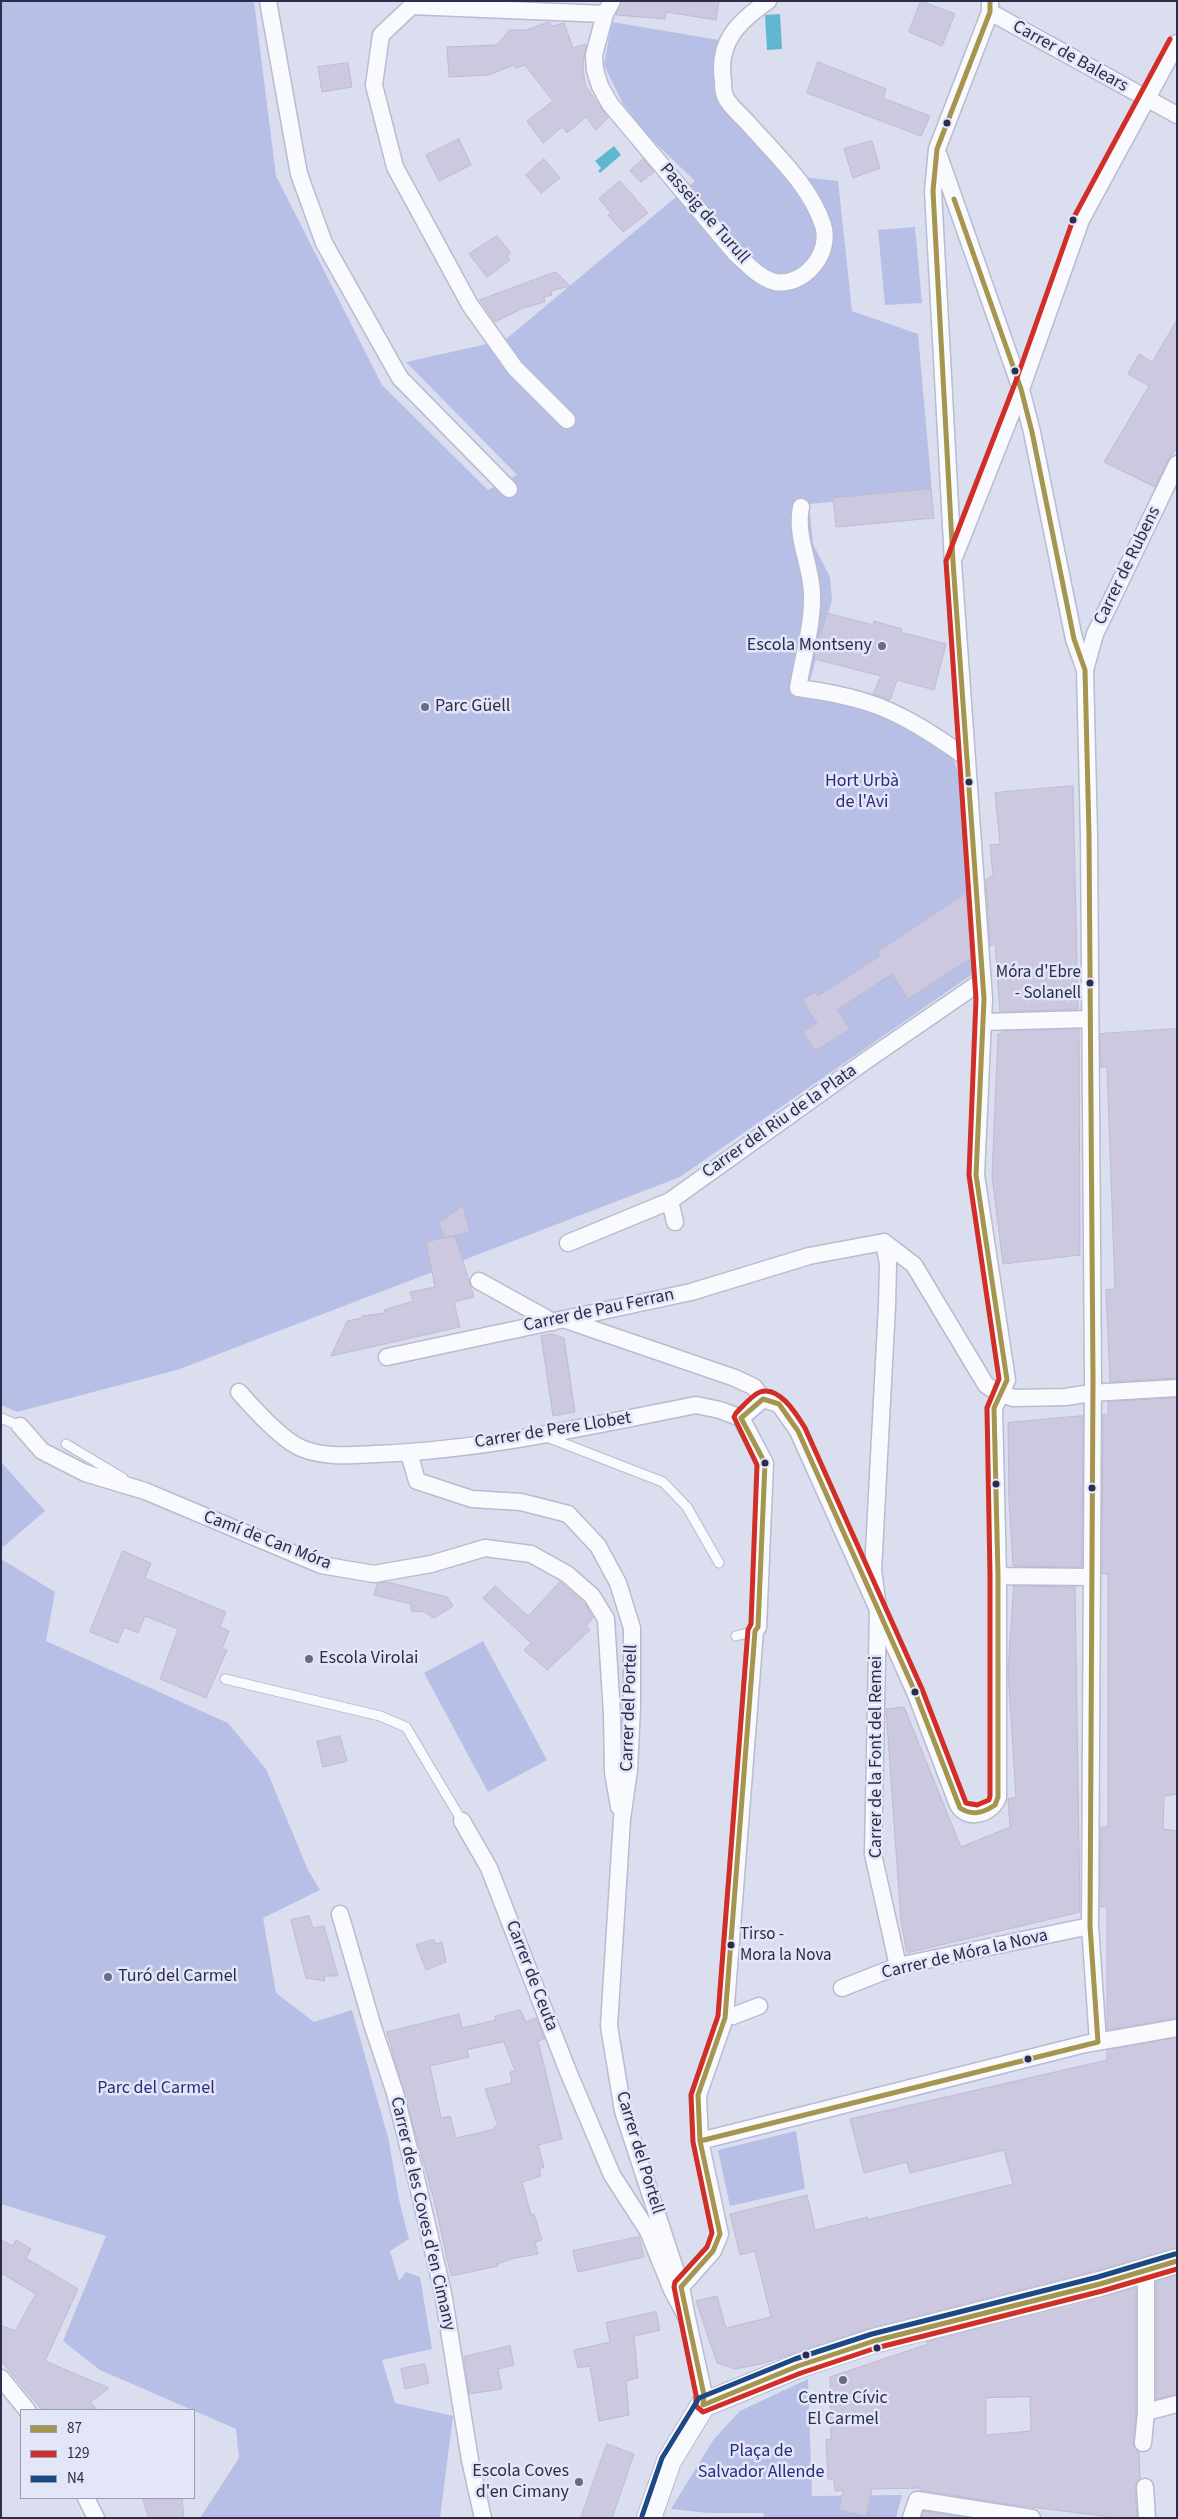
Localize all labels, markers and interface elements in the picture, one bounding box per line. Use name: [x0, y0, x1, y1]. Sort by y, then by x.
street label: Carrer de Balears: [1008, 16, 1132, 98]
unlabelled marker: [942, 118, 952, 128]
street label: Passeig de Turull: [655, 159, 753, 269]
unlabelled marker: [1068, 215, 1078, 225]
unlabelled marker: [1010, 366, 1020, 376]
street label: Carrer de Rubens: [1090, 503, 1166, 629]
place label: Escola Montseny: [747, 635, 872, 657]
marker: Escola Montseny: [876, 640, 888, 652]
place label: Parc Güell: [435, 696, 510, 718]
marker: Parc Güell: [419, 701, 431, 713]
park label: Hort Urbà de l'Avi: [825, 771, 899, 814]
unlabelled marker: [964, 777, 974, 787]
place label: Móra d'Ebre - Solanell: [996, 963, 1081, 1003]
marker: Móra d'Ebre - Solanell: [1085, 978, 1095, 988]
street label: Carrer del Riu de la Plata: [699, 1060, 861, 1184]
street label: Carrer de Pau Ferran: [522, 1284, 676, 1338]
street label: Carrer de Pere Llobet: [473, 1408, 633, 1454]
unlabelled marker: [760, 1458, 770, 1468]
unlabelled marker: [991, 1479, 1001, 1489]
unlabelled marker: [1087, 1483, 1097, 1493]
street label: Camí de Can Móra: [200, 1507, 334, 1575]
street label: Carrer del Portell: [617, 1644, 643, 1772]
place label: Escola Virolai: [319, 1648, 418, 1670]
marker: Escola Virolai: [303, 1653, 315, 1665]
street label: Carrer de la Font del Remei: [866, 1656, 888, 1858]
unlabelled marker: [910, 1687, 920, 1697]
street label: Carrer de Ceuta: [500, 1918, 562, 2034]
place label: Tirso - Mora la Nova: [740, 1925, 832, 1965]
street label: Carrer de Móra la Nova: [880, 1925, 1050, 1985]
marker: Tirso - Mora la Nova: [726, 1940, 736, 1950]
place label: Turó del Carmel: [118, 1966, 237, 1988]
marker: Turó del Carmel: [102, 1971, 114, 1983]
unlabelled marker: [1023, 2054, 1033, 2064]
park label: Parc del Carmel: [97, 2078, 215, 2100]
street label: Carrer del Portell: [610, 2089, 668, 2217]
street label: Carrer de les Coves d'en Cimany: [385, 2095, 459, 2333]
unlabelled marker: [872, 2343, 882, 2353]
unlabelled marker: [801, 2350, 811, 2360]
marker: Centre Cívic El Carmel: [837, 2374, 849, 2386]
place label: Centre Cívic El Carmel: [798, 2388, 888, 2430]
legend: [20, 2409, 195, 2499]
text: 87: [67, 2418, 82, 2439]
park label: Plaça de Salvador Allende: [698, 2441, 824, 2484]
text: 129: [67, 2443, 89, 2464]
place label: Escola Coves d'en Cimany: [472, 2461, 569, 2504]
text: N4: [67, 2468, 84, 2489]
marker: Escola Coves d'en Cimany: [573, 2476, 585, 2488]

